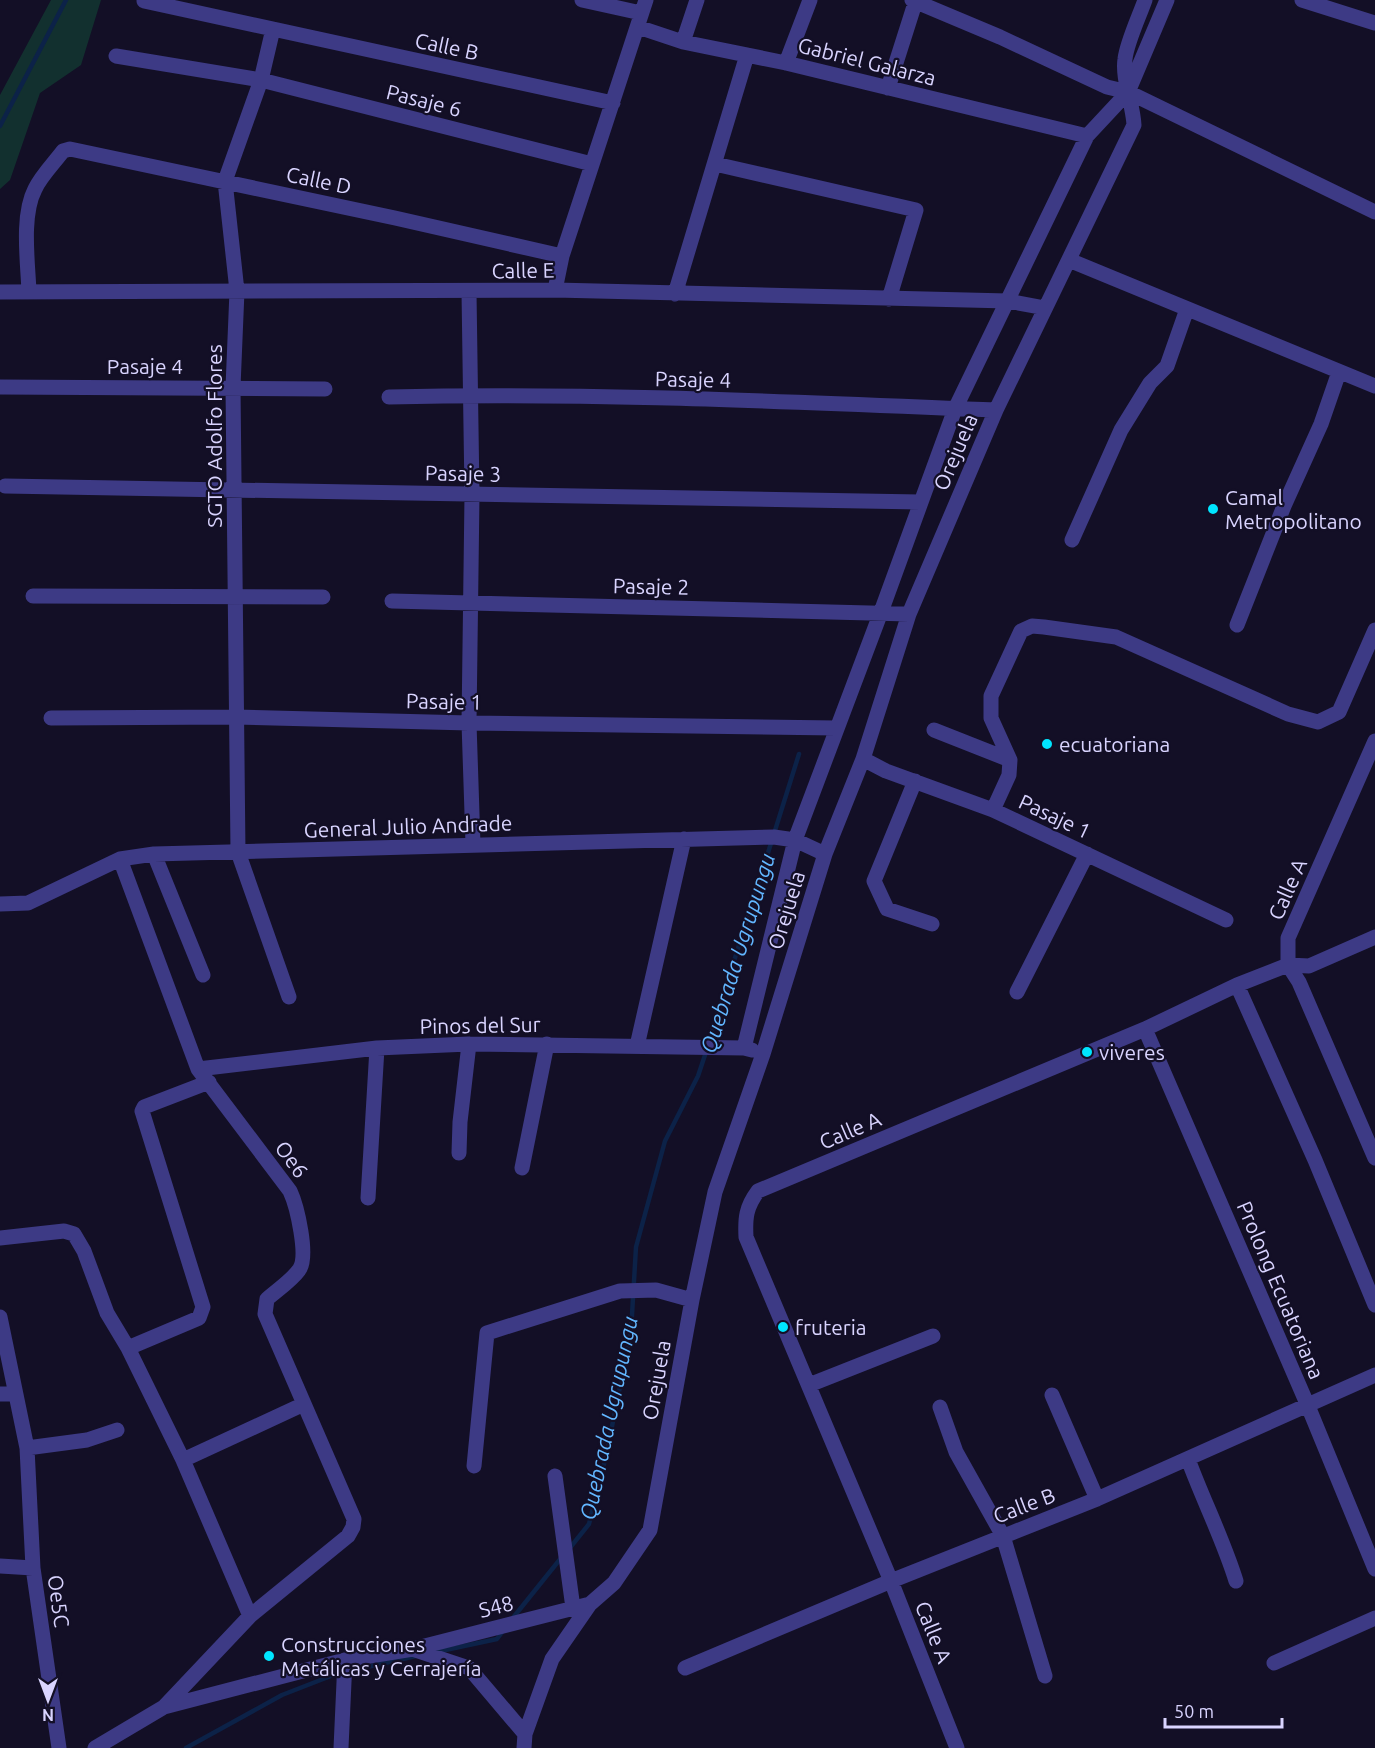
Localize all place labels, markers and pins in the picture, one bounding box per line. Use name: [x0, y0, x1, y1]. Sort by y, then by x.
place label: Camal Metropolitano: [1225, 485, 1362, 533]
marker: Camal Metropolitano: [1206, 502, 1220, 516]
place label: ecuatoriana: [1059, 732, 1170, 756]
marker: ecuatoriana: [1040, 737, 1054, 751]
place label: viveres: [1099, 1040, 1165, 1064]
marker: viveres: [1080, 1045, 1094, 1059]
place label: fruteria: [795, 1315, 867, 1339]
marker: fruteria: [776, 1320, 790, 1334]
place label: Construcciones Metálicas y Cerrajería: [281, 1632, 482, 1680]
marker: Construcciones Metálicas y Cerrajería: [262, 1649, 276, 1663]

